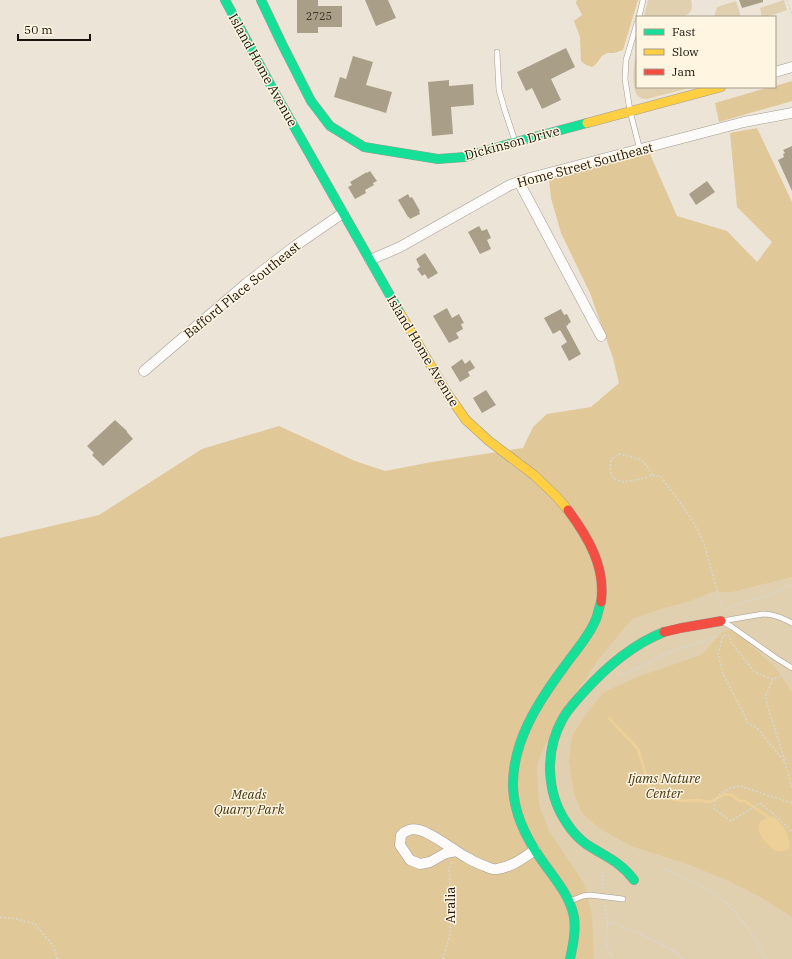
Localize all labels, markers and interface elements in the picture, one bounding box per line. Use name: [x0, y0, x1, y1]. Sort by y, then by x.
house number: 2725: [306, 9, 332, 23]
street label: Island Home Avenue: [225, 10, 301, 130]
scale bar: [18, 16, 90, 42]
legend: [636, 16, 776, 88]
text: 50 m: [24, 22, 53, 37]
text: Fast: [672, 24, 696, 39]
text: Slow: [672, 44, 699, 59]
text: Jam: [672, 64, 696, 79]
street label: Dickinson Drive: [463, 122, 561, 164]
street label: Home Street Southeast: [515, 139, 655, 191]
street label: Bafford Place Southeast: [180, 238, 304, 342]
street label: Island Home Avenue: [383, 292, 463, 410]
park label: Ijams Nature Center: [627, 770, 700, 802]
park label: Meads Quarry Park: [214, 786, 284, 818]
street label: Aralia: [442, 887, 459, 923]

